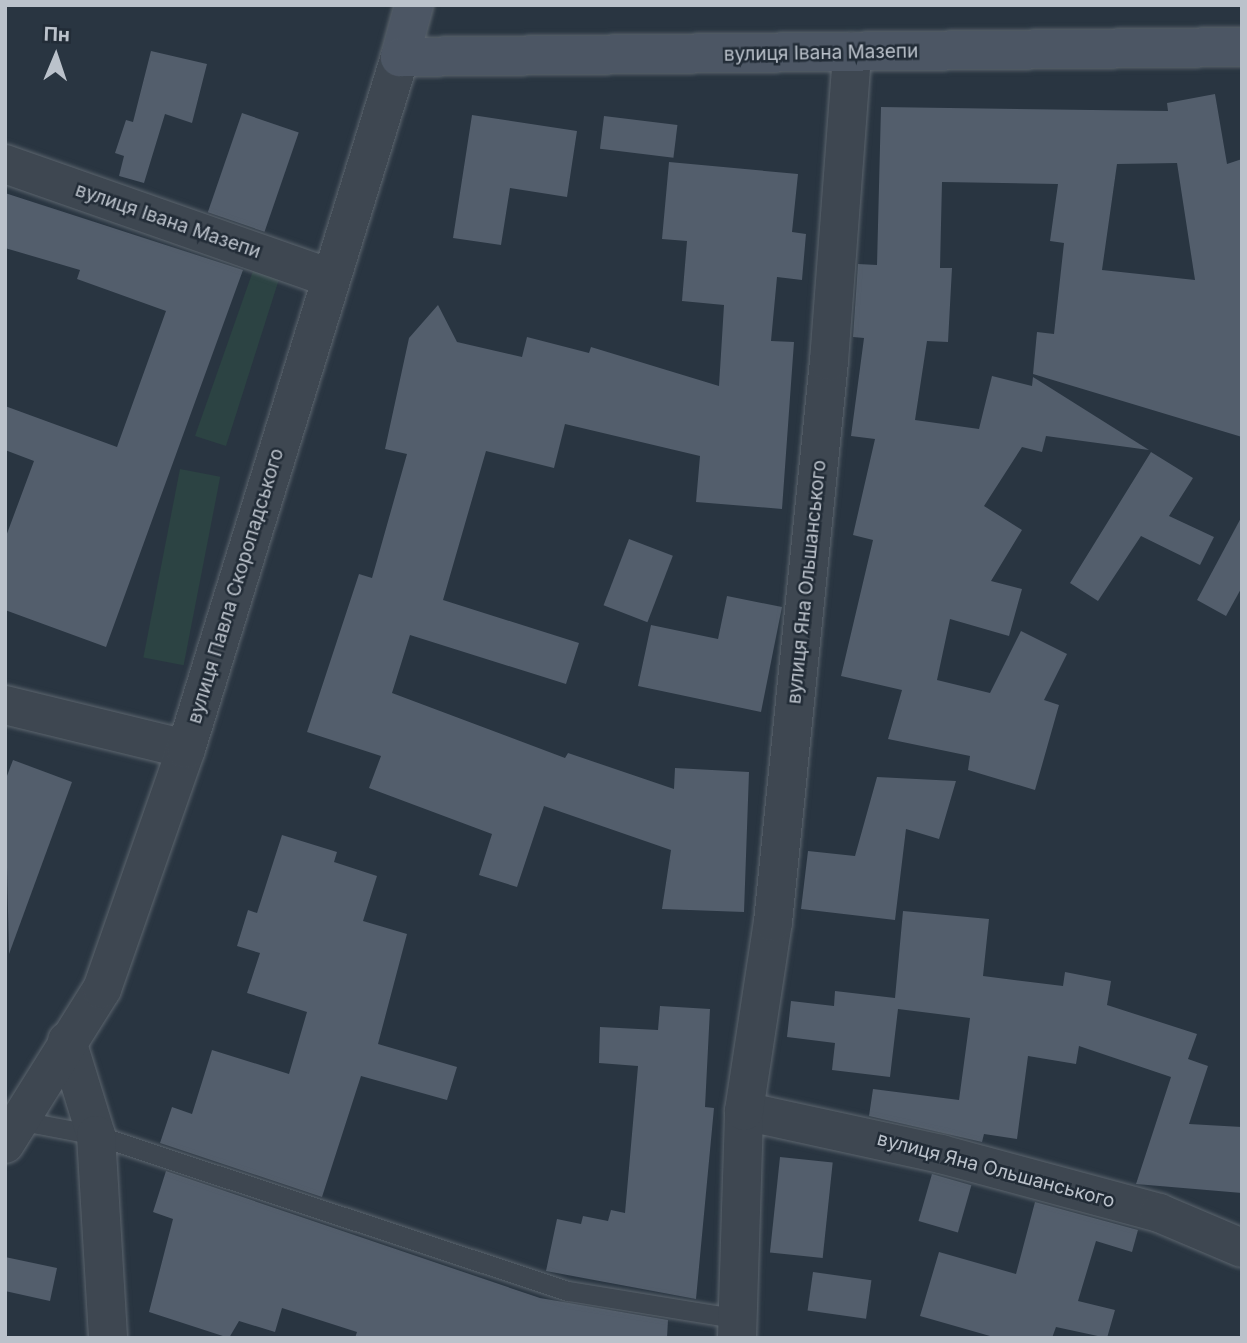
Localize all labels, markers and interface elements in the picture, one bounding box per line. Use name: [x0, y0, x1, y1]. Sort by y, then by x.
north arrow: [21, 21, 91, 91]
text: Пн: [43, 23, 70, 46]
street label: вулиця Івана Мазепи: [724, 40, 918, 66]
street label: вулиця Івана Мазепи: [72, 179, 264, 263]
street label: вулиця Павла Скоропадського: [183, 446, 289, 726]
street label: вулиця Яна Ольшанського: [783, 459, 831, 705]
street label: вулиця Яна Ольшанського: [875, 1127, 1117, 1213]

